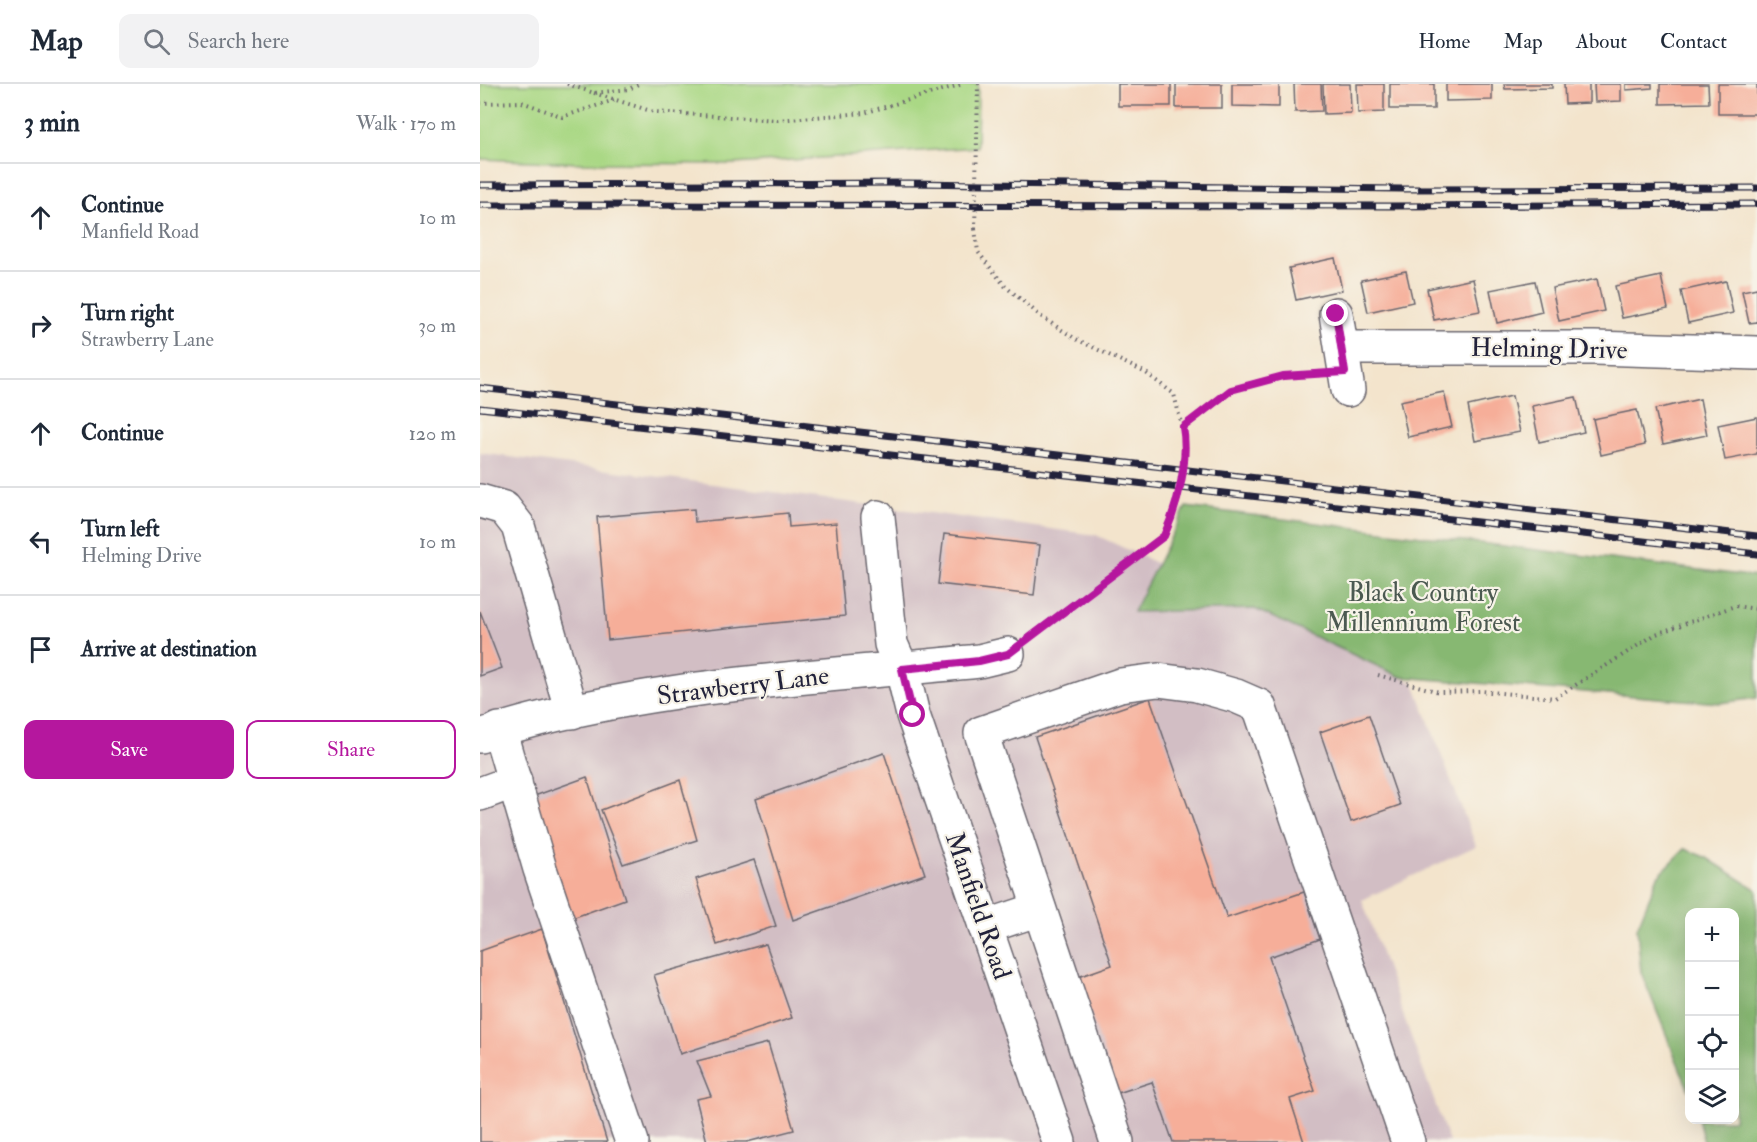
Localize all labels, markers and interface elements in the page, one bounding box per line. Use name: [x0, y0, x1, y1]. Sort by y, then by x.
search box: [119, 14, 539, 68]
text: Map: [30, 24, 83, 59]
icon: search: [140, 25, 173, 58]
text: Search here: [188, 27, 289, 55]
text: Home: [1418, 28, 1470, 55]
text: Map: [1503, 28, 1543, 55]
text: About: [1576, 28, 1627, 55]
text: Contact: [1660, 28, 1727, 55]
text: 3 min: [24, 107, 80, 139]
text: Walk · 170 m: [356, 111, 456, 136]
text: Continue: [81, 191, 164, 219]
icon: ahead: [24, 201, 57, 234]
text: 10 m: [419, 205, 456, 230]
text: Manfield Road: [81, 219, 199, 244]
text: Turn right: [81, 299, 174, 327]
route end: [1322, 300, 1348, 326]
icon: right: [24, 309, 57, 342]
text: 30 m: [418, 313, 456, 338]
text: Strawberry Lane: [81, 327, 214, 352]
street label: Helming Drive: [1470, 332, 1628, 366]
icon: ahead: [24, 417, 57, 450]
text: Continue: [81, 419, 164, 447]
text: 120 m: [409, 421, 456, 446]
text: Turn left: [81, 515, 160, 543]
icon: left: [24, 525, 57, 558]
text: 10 m: [419, 529, 456, 554]
text: Helming Drive: [81, 543, 202, 568]
park label: Black Country Millennium Forest: [1326, 577, 1520, 639]
icon: arrive: [24, 633, 57, 666]
text: Arrive at destination: [81, 635, 257, 663]
street label: Strawberry Lane: [655, 660, 831, 712]
route start: [899, 701, 925, 727]
button: Save: [24, 720, 234, 779]
button: Share: [246, 720, 456, 779]
street label: Manfield Road: [938, 828, 1018, 984]
map controls: [1685, 908, 1739, 1124]
button: +: [1685, 908, 1739, 962]
button: −: [1685, 962, 1739, 1016]
button: locate: [1685, 1016, 1739, 1070]
button: layers: [1685, 1070, 1739, 1124]

